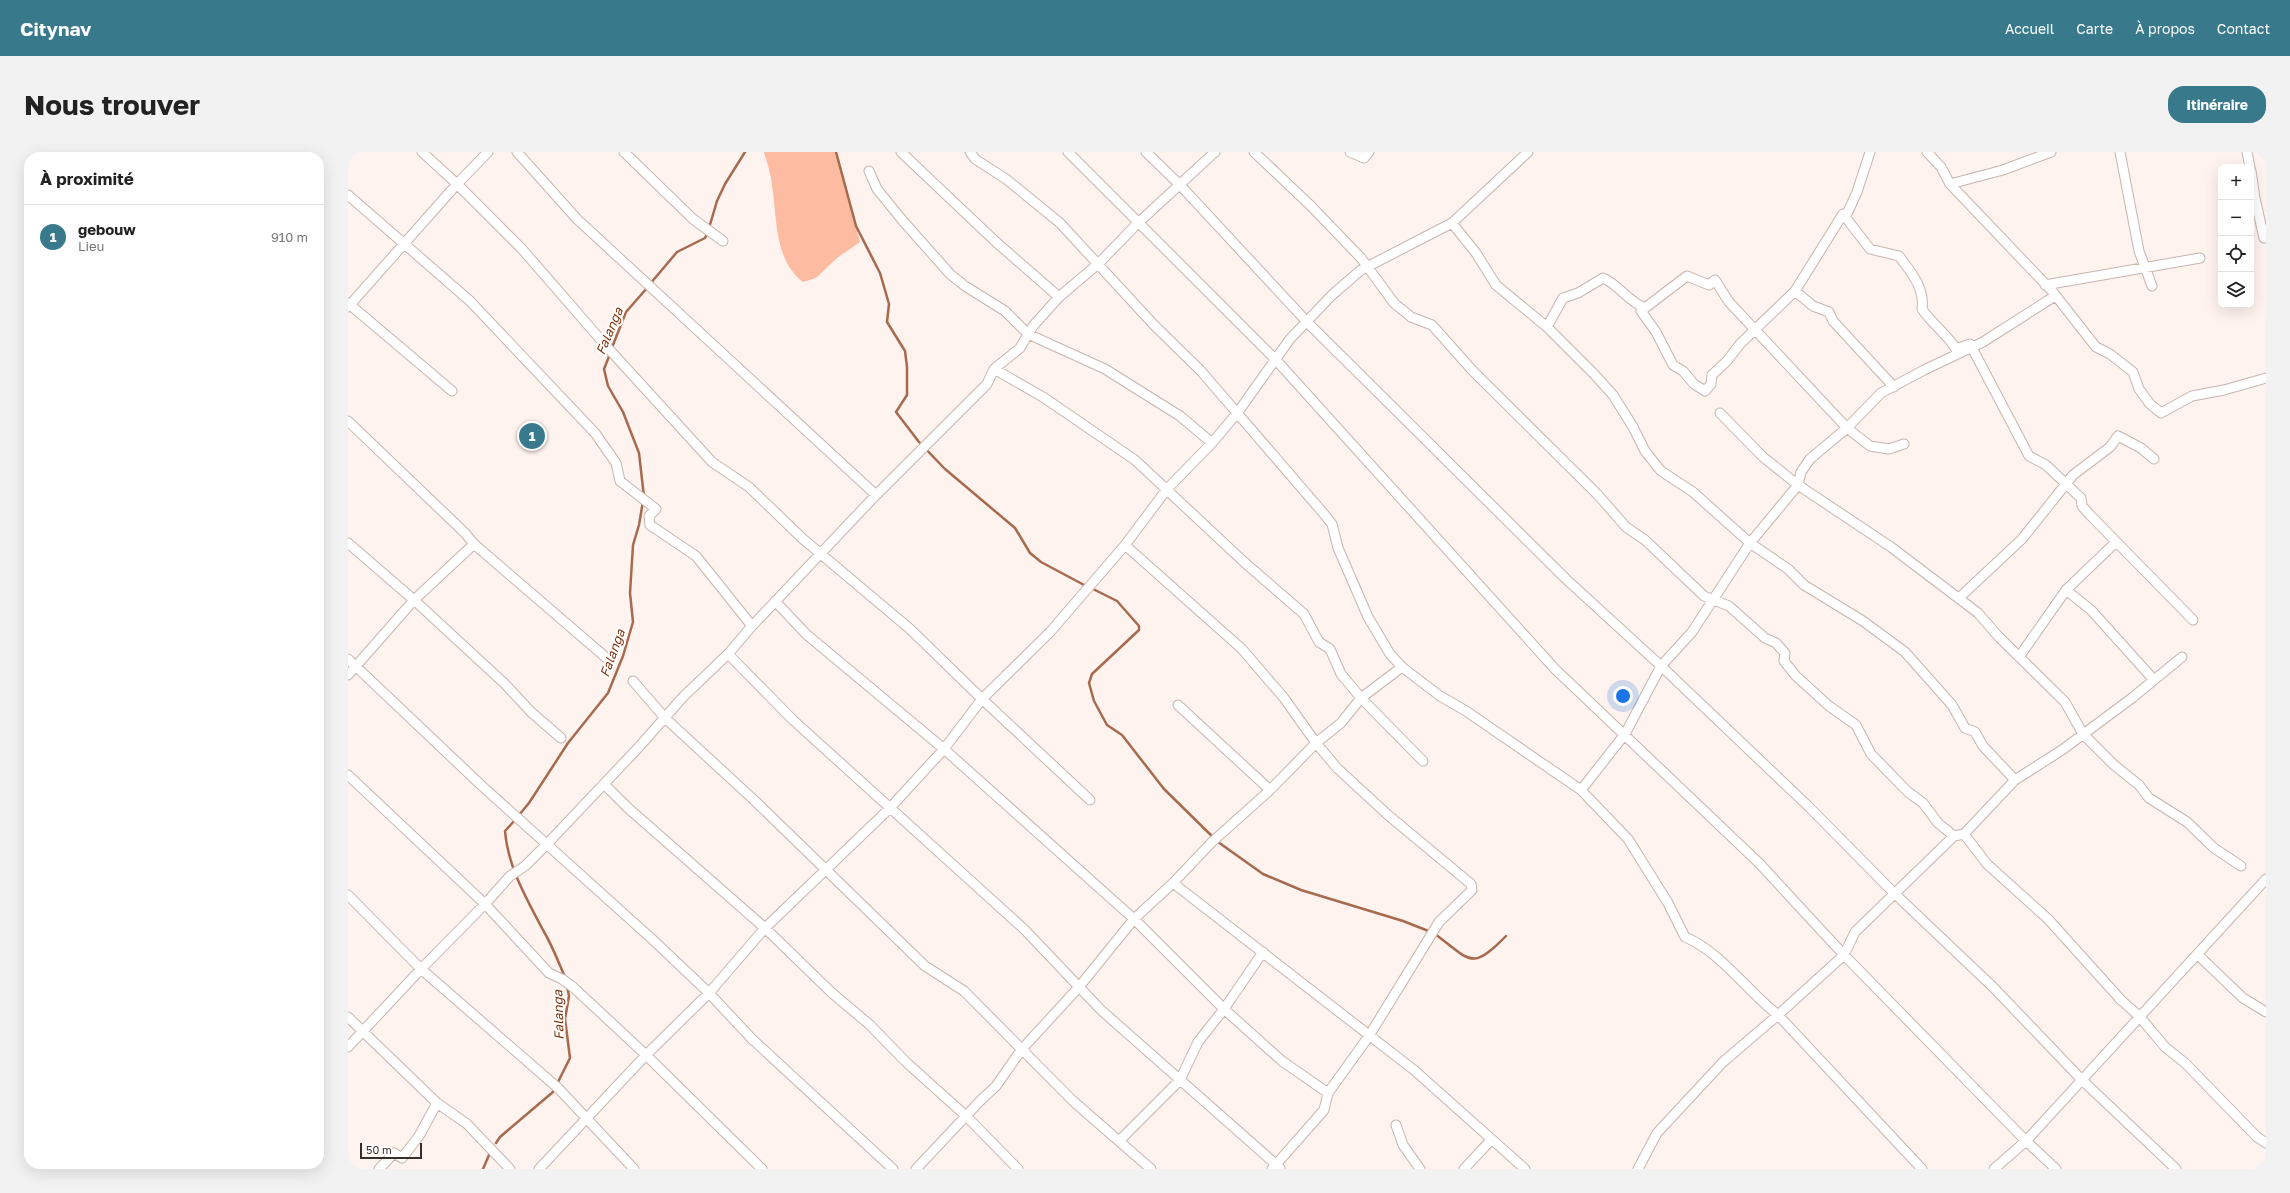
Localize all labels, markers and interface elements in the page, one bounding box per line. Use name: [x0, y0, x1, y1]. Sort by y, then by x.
text: Citynav: [20, 17, 92, 40]
text: Accueil: [2005, 20, 2054, 37]
text: Carte: [2076, 20, 2113, 37]
text: À propos: [2135, 20, 2195, 37]
text: Contact: [2217, 20, 2270, 37]
button: Itinéraire: [2168, 86, 2266, 123]
text: Nous trouver: [24, 88, 200, 121]
map controls: [2218, 164, 2254, 308]
button: +: [2218, 164, 2254, 200]
text: À proximité: [40, 168, 134, 189]
button: −: [2218, 200, 2254, 236]
text: gebouw: [78, 220, 136, 238]
text: 1: [50, 229, 56, 245]
text: 910 m: [271, 229, 308, 245]
button: locate: [2218, 236, 2254, 272]
text: Lieu: [78, 238, 104, 254]
button: layers: [2218, 272, 2254, 308]
water label: Falanga: [592, 304, 626, 357]
pin: 1: [519, 421, 545, 451]
water label: Falanga: [596, 626, 628, 679]
your location: [1613, 686, 1633, 706]
water label: Falanga: [549, 989, 567, 1040]
scale bar: [360, 1141, 422, 1160]
text: 50 m: [366, 1143, 392, 1156]

